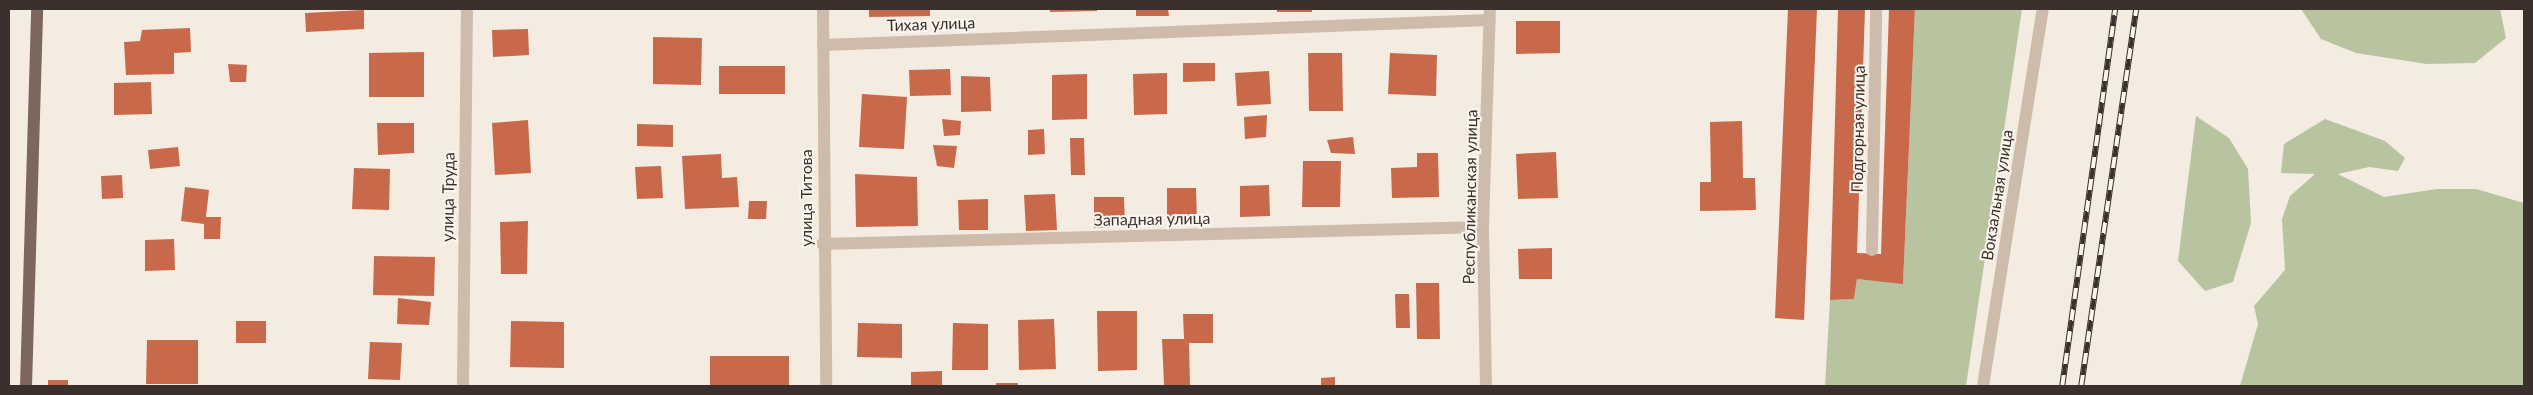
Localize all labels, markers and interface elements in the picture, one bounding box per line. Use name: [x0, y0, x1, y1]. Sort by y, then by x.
street label: Тихая улица: [886, 13, 976, 35]
street label: Подгорная улица: [1847, 65, 1869, 193]
street label: Республиканская улица: [1459, 109, 1481, 285]
street label: Вокзальная улица: [1977, 128, 2017, 262]
street label: улица Титова: [796, 149, 816, 247]
street label: улица Труда: [438, 152, 458, 242]
street label: Западная улица: [1094, 208, 1210, 230]

